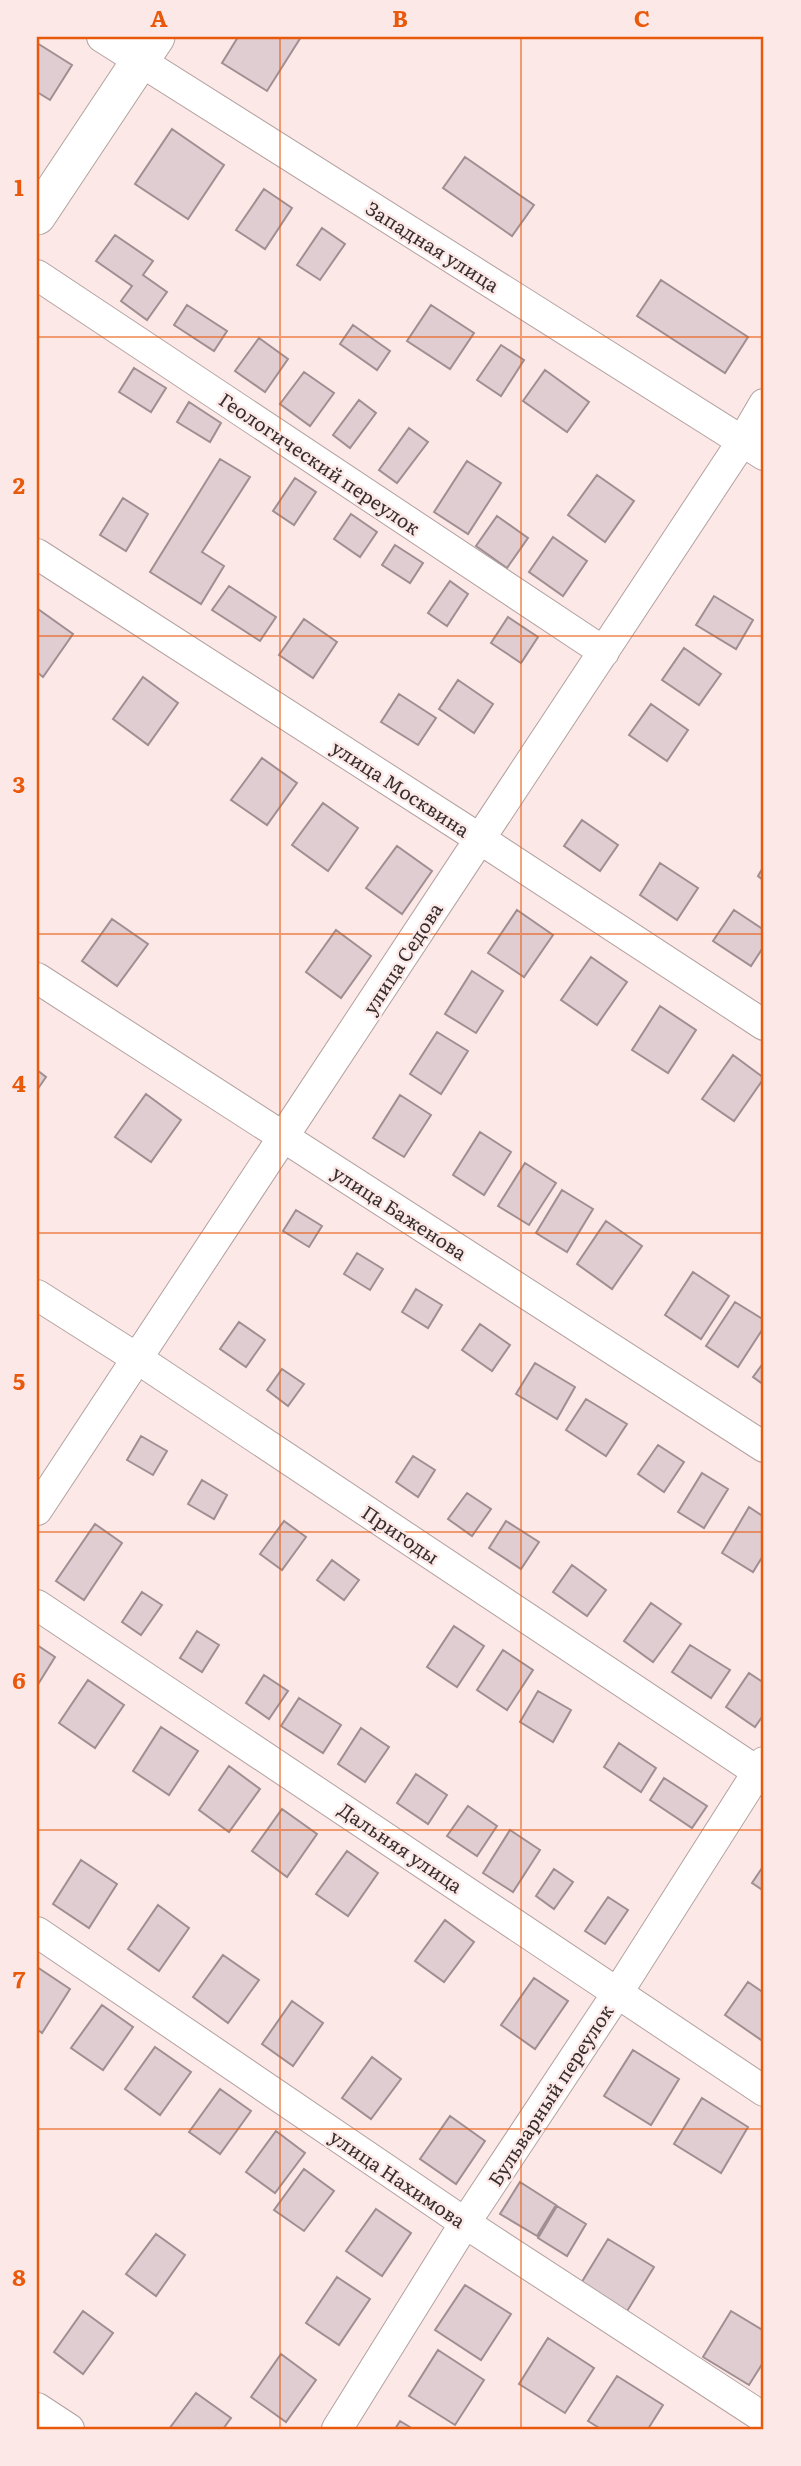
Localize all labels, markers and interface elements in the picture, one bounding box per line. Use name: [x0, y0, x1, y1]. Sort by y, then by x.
text: A: [150, 0, 168, 34]
text: B: [392, 0, 408, 34]
text: C: [634, 0, 650, 34]
text: 1: [14, 169, 24, 203]
street label: Западная улица: [361, 194, 506, 299]
street label: Геологический переулок: [214, 385, 427, 541]
text: 2: [13, 467, 25, 501]
street label: улица Москвина: [326, 733, 476, 844]
text: 3: [13, 766, 25, 800]
street label: улица Седова: [355, 896, 449, 1019]
text: 4: [12, 1065, 26, 1099]
street label: улица Баженова: [327, 1158, 474, 1267]
text: 5: [13, 1363, 25, 1397]
street label: Пригоды: [357, 1498, 445, 1570]
text: 6: [12, 1662, 26, 1696]
street label: Дальняя улица: [333, 1795, 469, 1899]
text: 7: [13, 1961, 26, 1995]
street label: Бульварный переулок: [481, 1998, 620, 2191]
street label: улица Нахимова: [324, 2122, 472, 2234]
text: 8: [12, 2259, 26, 2293]

